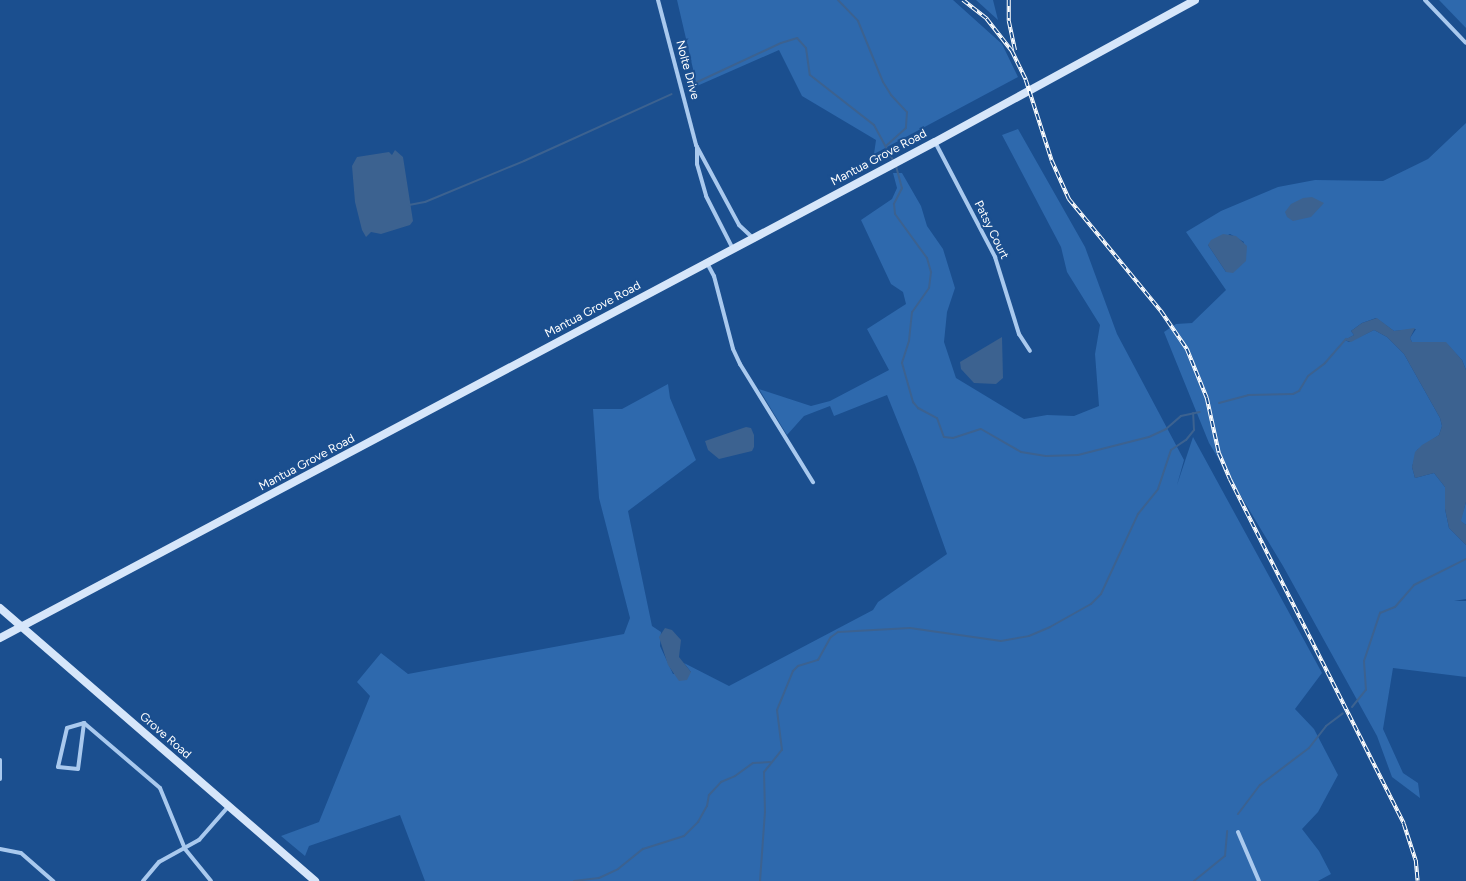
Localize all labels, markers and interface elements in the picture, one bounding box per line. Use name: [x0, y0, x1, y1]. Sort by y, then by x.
street label: Nolte Drive: [672, 39, 702, 101]
street label: Mantua Grove Road: [829, 127, 929, 189]
street label: Patsy Court: [971, 198, 1011, 262]
street label: Mantua Grove Road: [543, 279, 643, 341]
street label: Mantua Grove Road: [257, 432, 357, 494]
street label: Grove Road: [136, 710, 194, 762]

